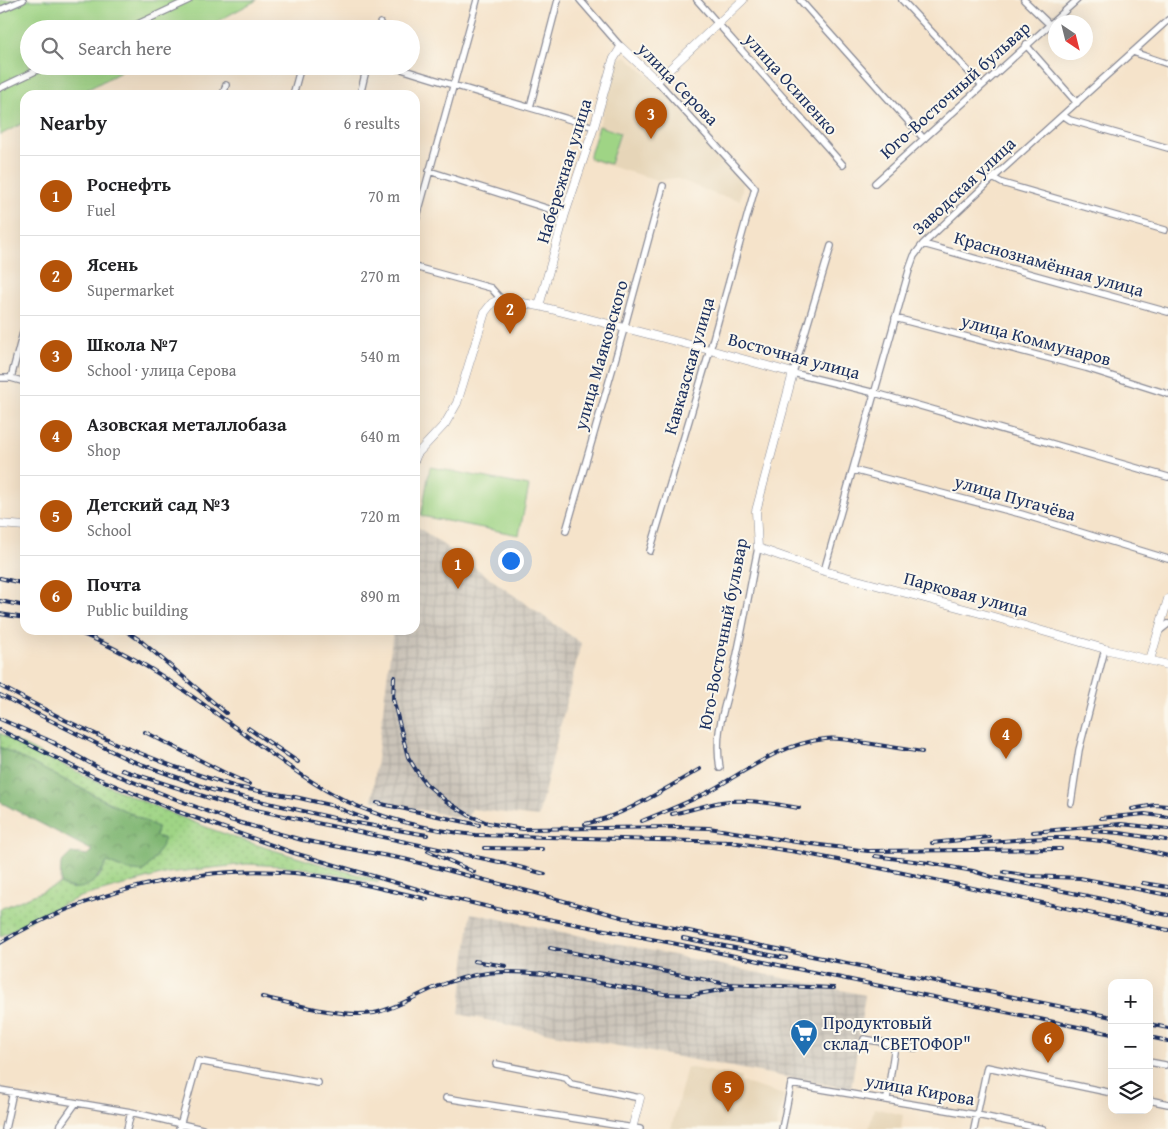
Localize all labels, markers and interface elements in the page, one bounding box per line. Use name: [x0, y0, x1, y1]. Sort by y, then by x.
street label: Юго-Восточный бульвар: [873, 14, 1036, 165]
north arrow: [1048, 15, 1093, 60]
search box: [20, 20, 420, 75]
street label: улица Осипенко: [737, 26, 845, 141]
icon: search: [38, 34, 66, 62]
text: Search here: [78, 34, 172, 62]
street label: улица Серова: [631, 35, 726, 132]
street label: Набережная улица: [529, 95, 599, 247]
pin: 3: [635, 98, 667, 139]
text: Nearby: [40, 107, 107, 138]
text: 6 results: [343, 111, 400, 135]
street label: Заводская улица: [906, 130, 1022, 241]
text: Роснефть: [87, 170, 171, 198]
text: 1: [52, 184, 60, 208]
text: 70 m: [368, 184, 400, 208]
text: Fuel: [87, 198, 115, 222]
street label: Краснознамённая улица: [951, 224, 1148, 304]
text: Ясень: [87, 250, 138, 278]
text: 2: [52, 264, 60, 288]
text: 270 m: [360, 264, 400, 288]
street label: улица Маяковского: [566, 277, 635, 434]
text: Supermarket: [87, 278, 174, 302]
pin: 2: [494, 293, 526, 334]
street label: Кавказская улица: [656, 294, 721, 438]
street label: улица Коммунаров: [957, 306, 1114, 373]
street label: Восточная улица: [725, 325, 864, 386]
text: Школа №7: [87, 330, 178, 358]
text: 3: [52, 344, 60, 368]
text: 540 m: [360, 344, 400, 368]
text: School · улица Серова: [87, 358, 236, 382]
text: Азовская металлобаза: [87, 410, 287, 438]
text: 4: [52, 424, 60, 448]
text: 640 m: [360, 424, 400, 448]
text: Shop: [87, 438, 121, 462]
street label: улица Пугачёва: [950, 467, 1079, 528]
text: Детский сад №3: [87, 490, 230, 518]
text: 5: [52, 504, 60, 528]
text: 720 m: [360, 504, 400, 528]
text: School: [87, 518, 131, 542]
street label: Юго-Восточный бульвар: [691, 535, 754, 732]
pin: 1: [442, 548, 474, 589]
your location: [498, 548, 524, 574]
street label: Парковая улица: [901, 564, 1032, 623]
text: Почта: [87, 570, 141, 598]
text: 6: [52, 584, 60, 608]
text: 890 m: [360, 584, 400, 608]
text: Public building: [87, 598, 188, 622]
pin: 4: [990, 718, 1022, 759]
map controls: [1108, 979, 1153, 1114]
button: +: [1108, 979, 1153, 1024]
place label: Продуктовый склад "СВЕТОФОР": [823, 1009, 971, 1057]
supermarket icon: Продуктовый склад "СВЕТОФОР": [789, 1018, 819, 1057]
pin: 6: [1032, 1022, 1064, 1063]
button: −: [1108, 1024, 1153, 1069]
street label: улица Кирова: [862, 1066, 977, 1112]
button: layers: [1108, 1069, 1153, 1114]
pin: 5: [712, 1071, 744, 1112]

